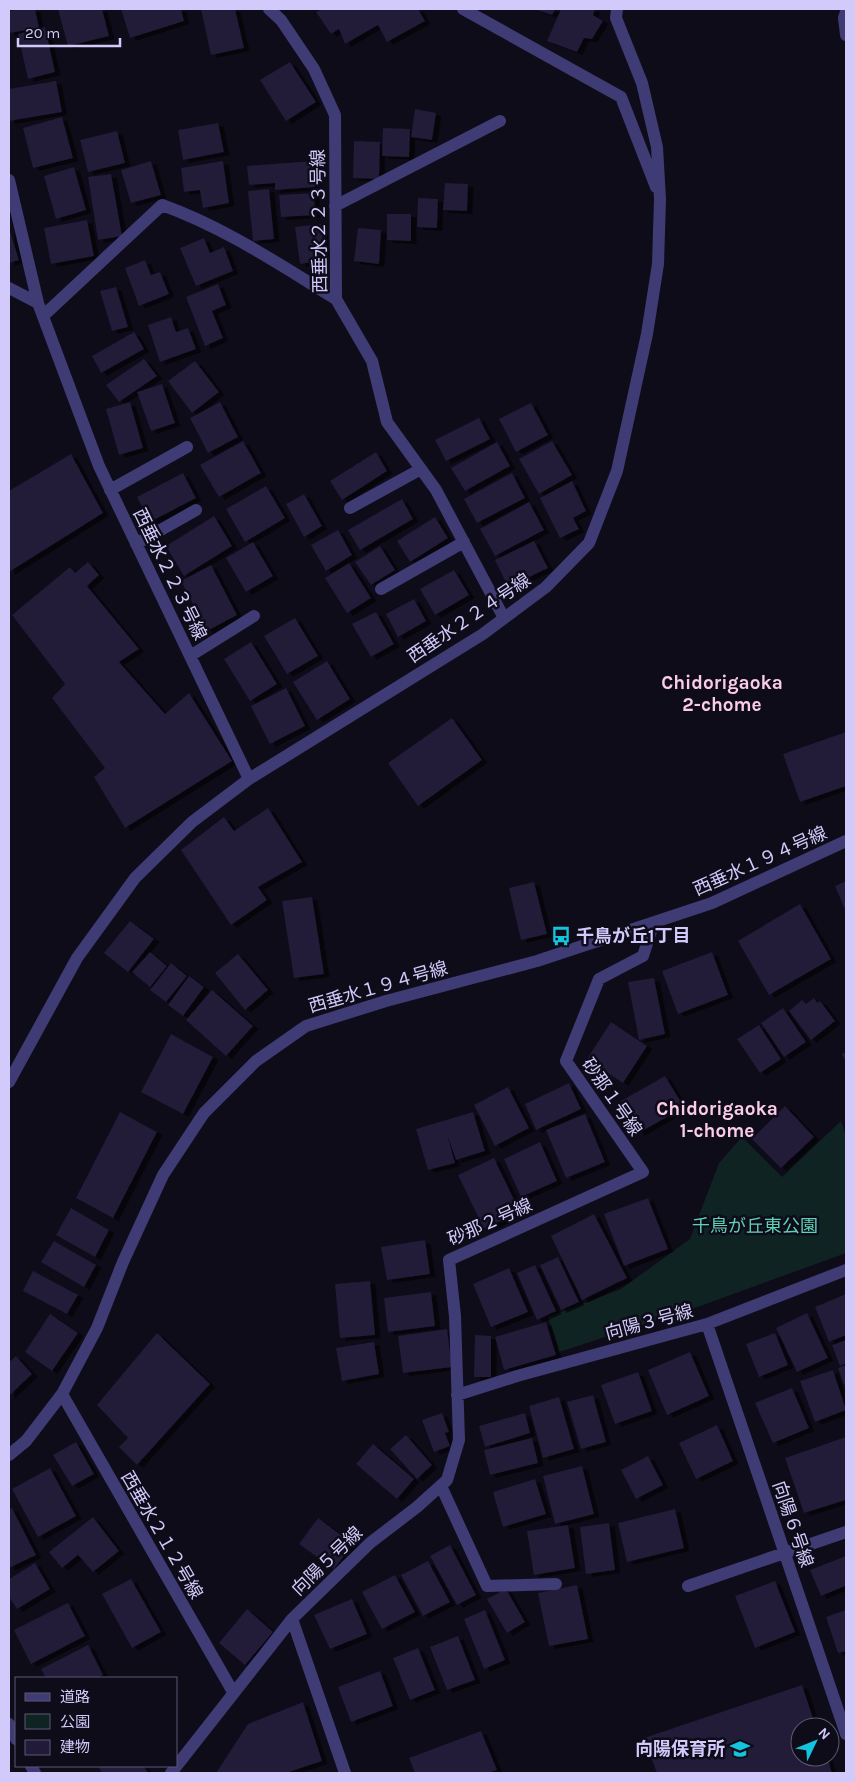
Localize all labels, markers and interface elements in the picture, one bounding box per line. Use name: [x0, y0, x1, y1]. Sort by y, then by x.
scale bar: [18, 15, 120, 47]
text: 20 m: [25, 24, 60, 42]
street label: 西垂水２２３号線: [307, 149, 331, 293]
street label: 西垂水２２３号線: [129, 504, 211, 644]
street label: 西垂水２２４号線: [403, 569, 535, 667]
district label: Chidorigaoka 2-chome: [661, 672, 783, 716]
street label: 西垂水１９４号線: [690, 822, 830, 900]
bus stop icon: 千鳥が丘1丁目: [550, 925, 572, 947]
place label: 千鳥が丘1丁目: [576, 925, 690, 947]
street label: 西垂水１９４号線: [306, 957, 450, 1017]
street label: 砂那１号線: [577, 1054, 647, 1140]
district label: Chidorigaoka 1-chome: [656, 1098, 778, 1142]
street label: 砂那２号線: [444, 1194, 536, 1250]
park label: 千鳥が丘東公園: [692, 1215, 818, 1237]
street label: 向陽３号線: [603, 1300, 695, 1344]
street label: 西垂水２１２号線: [116, 1467, 208, 1603]
street label: 向陽６号線: [768, 1478, 818, 1570]
street label: 向陽５号線: [287, 1522, 367, 1600]
legend: [15, 1677, 178, 1767]
text: 道路: [60, 1688, 90, 1706]
text: 公園: [60, 1713, 90, 1731]
north arrow: [790, 1717, 840, 1767]
text: N: [814, 1724, 834, 1743]
text: 建物: [60, 1738, 90, 1756]
place label: 向陽保育所: [635, 1738, 725, 1760]
school or university icon: 向陽保育所: [729, 1738, 751, 1760]

